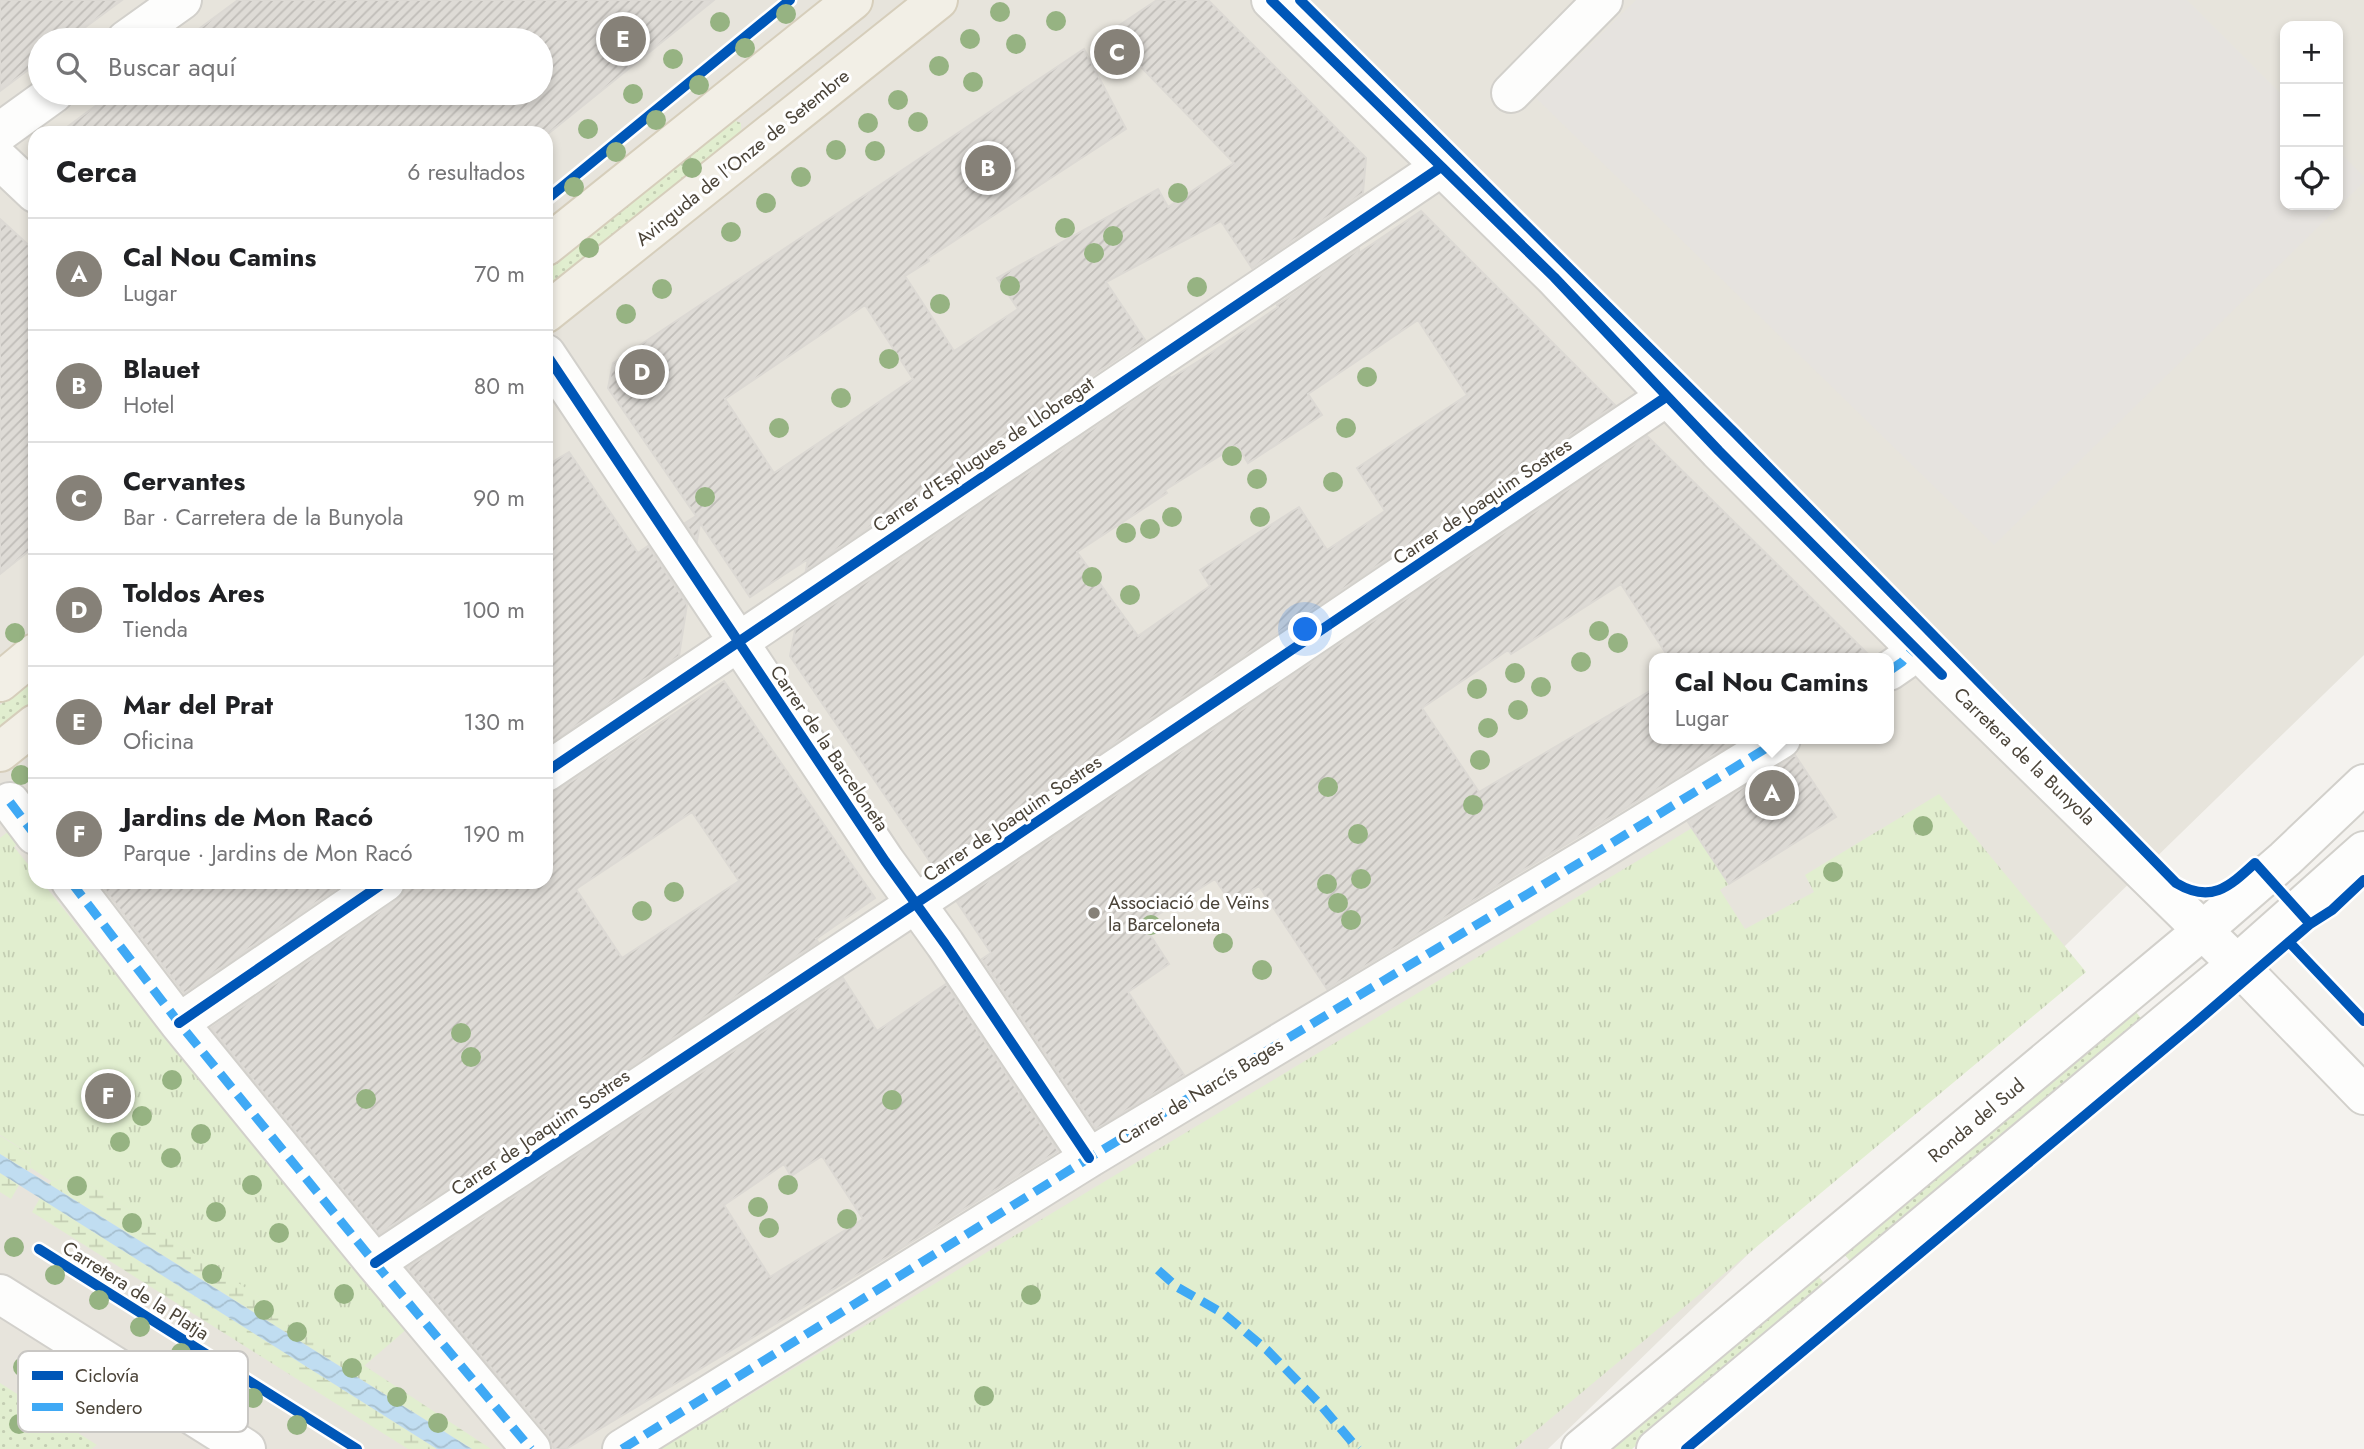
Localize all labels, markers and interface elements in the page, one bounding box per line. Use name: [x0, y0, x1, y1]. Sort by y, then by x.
pin: E: [600, 13, 646, 65]
map controls: [2280, 21, 2343, 210]
button: +: [2280, 21, 2343, 84]
pin: C: [1094, 26, 1140, 78]
search box: [28, 28, 553, 105]
icon: search: [52, 48, 90, 86]
text: Buscar aquí: [108, 48, 236, 86]
street label: Avinguda de l'Onze de Setembre: [630, 62, 855, 252]
button: −: [2280, 84, 2343, 147]
pin: B: [965, 142, 1011, 194]
button: locate: [2280, 147, 2343, 210]
text: Cerca: [56, 150, 137, 193]
text: 6 resultados: [407, 155, 525, 189]
text: Cal Nou Camins: [123, 238, 316, 276]
text: A: [71, 257, 87, 291]
text: 70 m: [474, 257, 525, 291]
text: Lugar: [123, 276, 177, 310]
pin: D: [619, 346, 665, 398]
text: Blauet: [123, 350, 199, 388]
text: B: [71, 369, 87, 403]
text: 80 m: [474, 369, 525, 403]
street label: Carrer d'Esplugues de Llobregat: [867, 370, 1100, 539]
text: Hotel: [123, 388, 175, 422]
street label: Carrer de Joaquim Sostres: [1388, 431, 1577, 571]
text: Cervantes: [123, 462, 245, 500]
text: C: [71, 481, 87, 515]
text: 90 m: [473, 481, 525, 515]
text: Bar · Carretera de la Bunyola: [123, 500, 403, 534]
text: Toldos Ares: [123, 574, 265, 612]
text: D: [71, 593, 87, 627]
text: 100 m: [462, 593, 525, 627]
text: Tienda: [123, 612, 188, 646]
your location: [1288, 612, 1322, 646]
popup: [1649, 653, 1894, 744]
street label: Carrer de la Barceloneta: [764, 660, 895, 837]
text: Cal Nou Camins: [1675, 663, 1868, 701]
street label: Carretera de la Bunyola: [1948, 681, 2102, 831]
text: Mar del Prat: [123, 686, 273, 724]
text: Lugar: [1675, 701, 1729, 735]
text: E: [72, 705, 86, 739]
text: 130 m: [463, 705, 525, 739]
text: Oficina: [123, 724, 194, 758]
street label: Carrer de Joaquim Sostres: [918, 748, 1107, 888]
pin: A: [1749, 767, 1795, 819]
text: Jardins de Mon Racó: [123, 798, 373, 836]
text: F: [73, 817, 85, 851]
text: 190 m: [463, 817, 525, 851]
text: Parque · Jardins de Mon Racó: [123, 836, 413, 870]
place label: Associació de Veïns la Barceloneta: [1108, 889, 1270, 938]
marker: Associació de Veïns la Barceloneta: [1086, 905, 1102, 921]
street label: Carrer de Narcís Bages: [1112, 1031, 1288, 1152]
street label: Carrer de Joaquim Sostres: [446, 1062, 635, 1202]
pin: F: [85, 1070, 131, 1122]
street label: Ronda del Sud: [1922, 1072, 2030, 1169]
street label: Carretera de la Platja: [57, 1234, 214, 1346]
legend: [18, 1351, 248, 1432]
text: Ciclovía: [75, 1362, 139, 1389]
text: Sendero: [75, 1394, 142, 1421]

